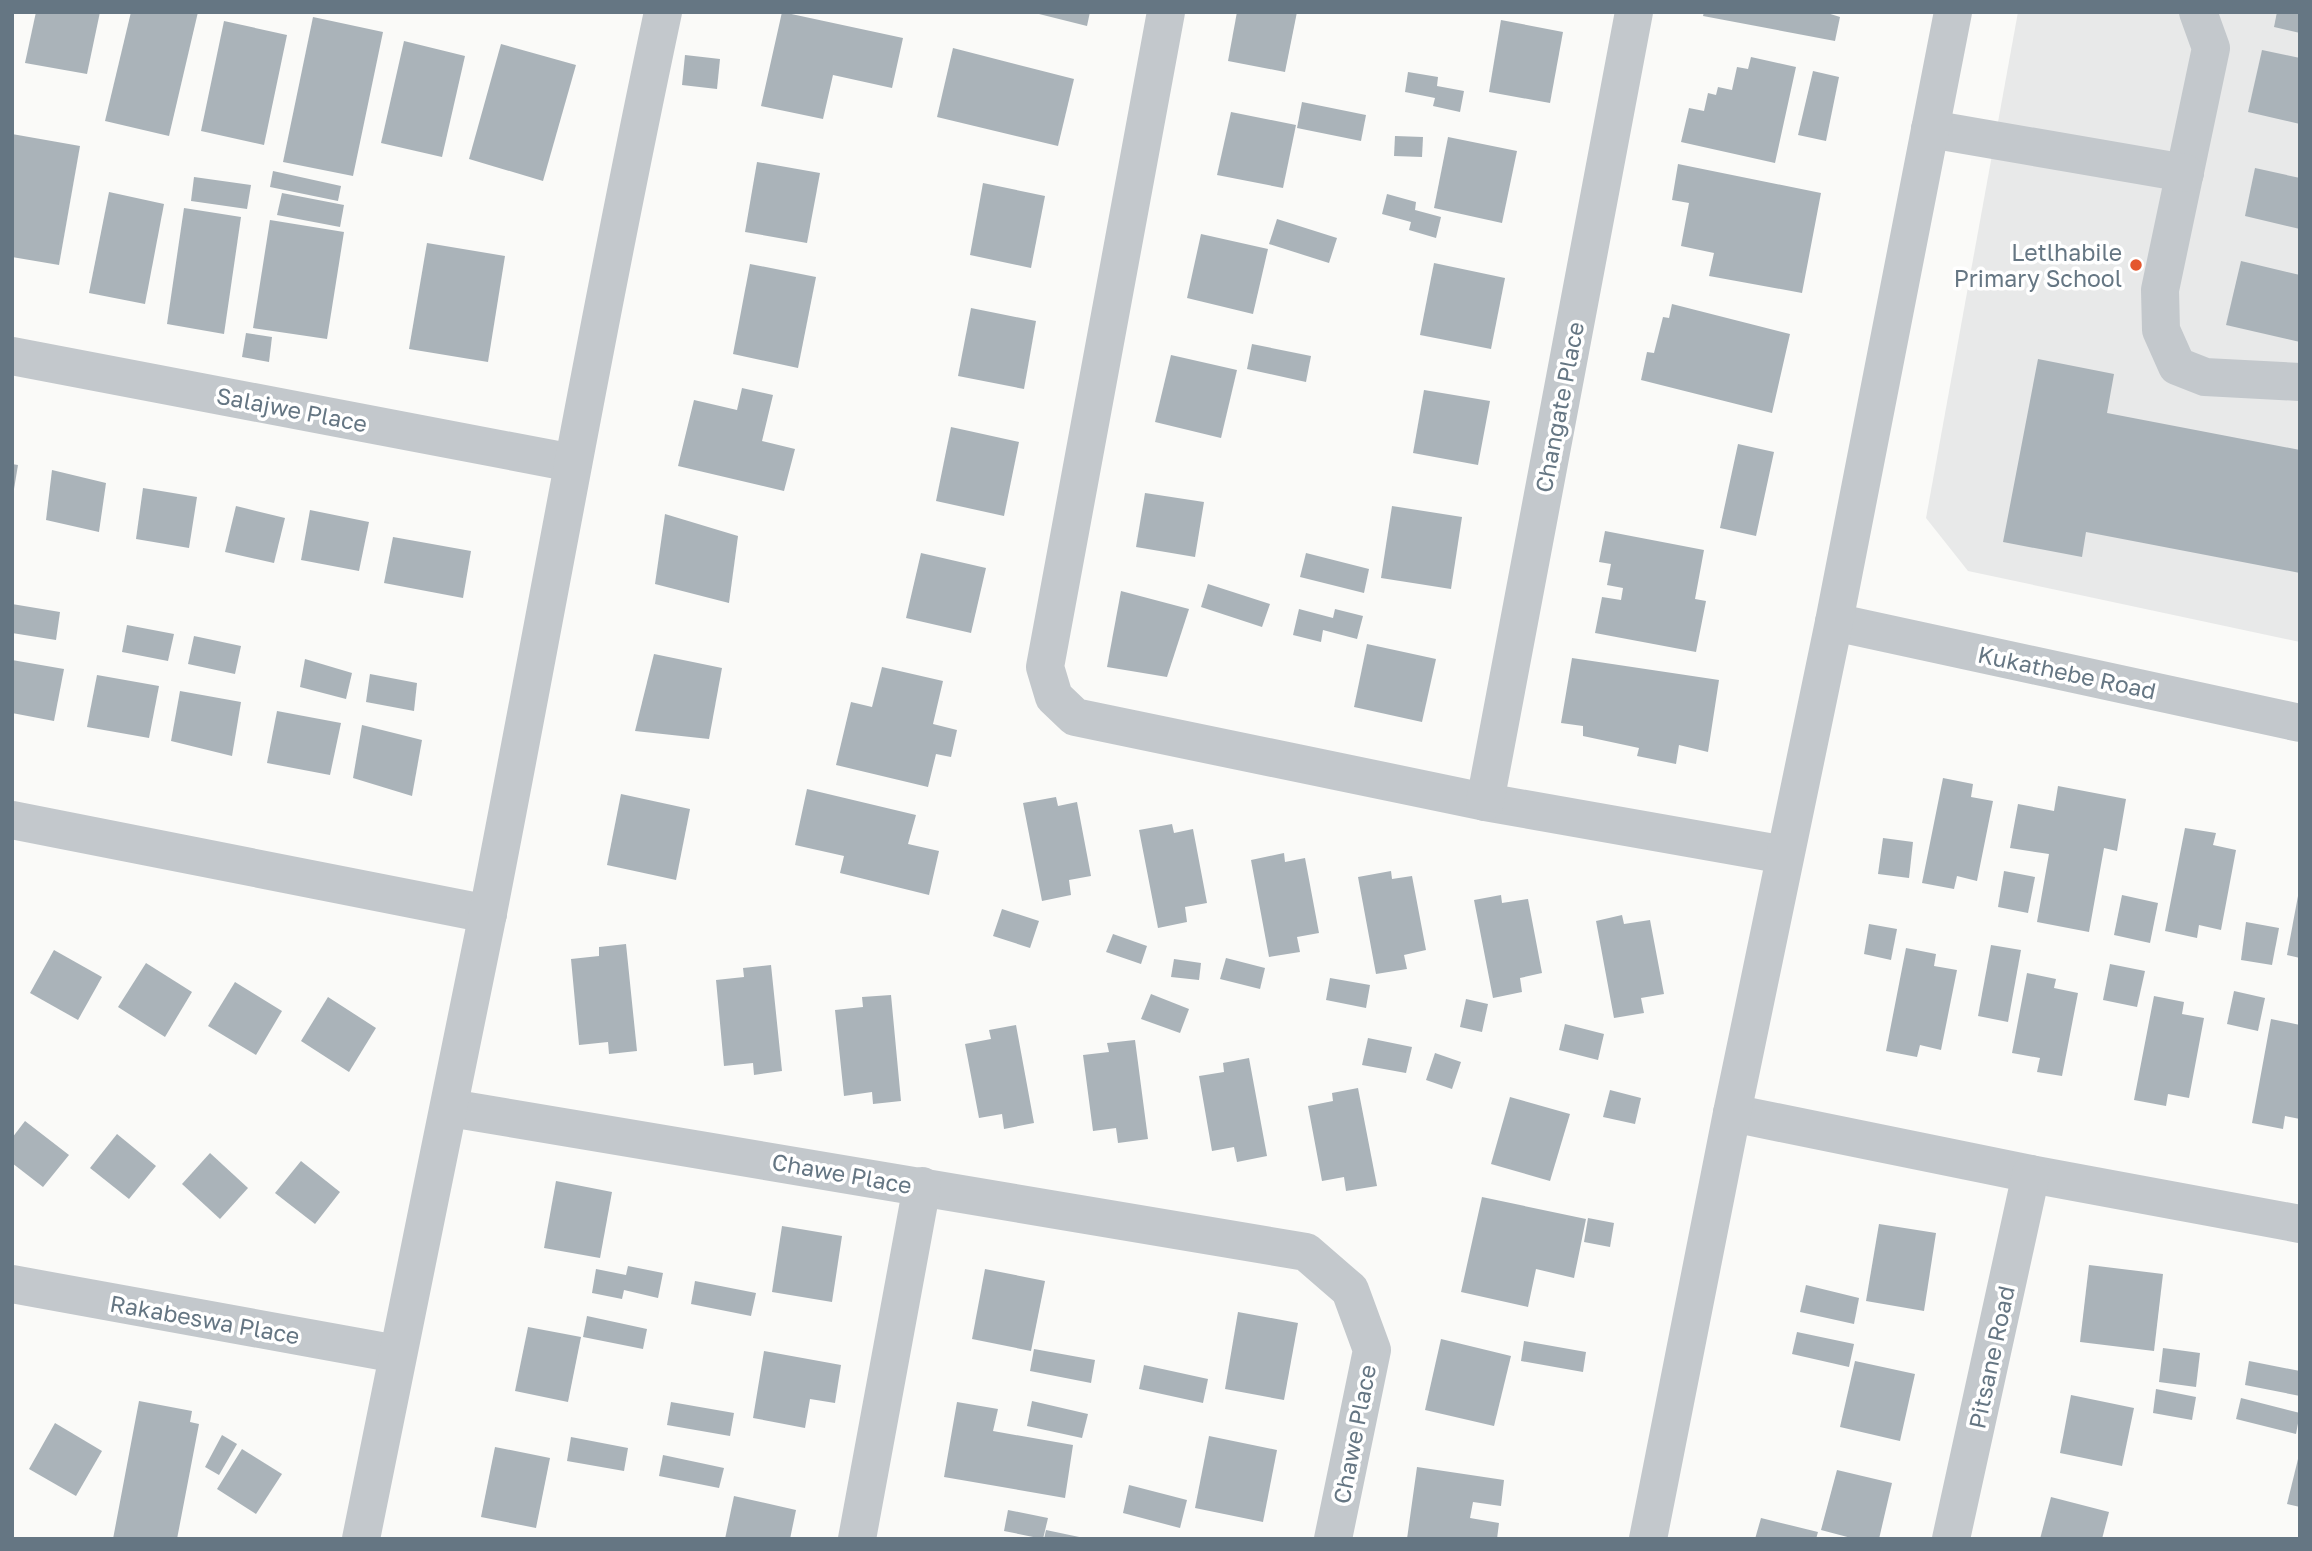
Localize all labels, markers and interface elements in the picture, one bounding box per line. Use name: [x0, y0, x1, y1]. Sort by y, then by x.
place label: Letlhabile Primary School: [1954, 238, 2122, 292]
marker: Letlhabile Primary School: [2128, 257, 2144, 273]
street label: Changate Place: [1529, 319, 1589, 495]
street label: Salajwe Place: [214, 381, 370, 437]
street label: Kukathebe Road: [1976, 639, 2158, 705]
street label: Chawe Place: [770, 1147, 914, 1199]
street label: Pitsane Road: [1962, 1283, 2020, 1431]
street label: Rakabeswa Place: [108, 1289, 302, 1349]
street label: Chawe Place: [1327, 1362, 1381, 1506]

